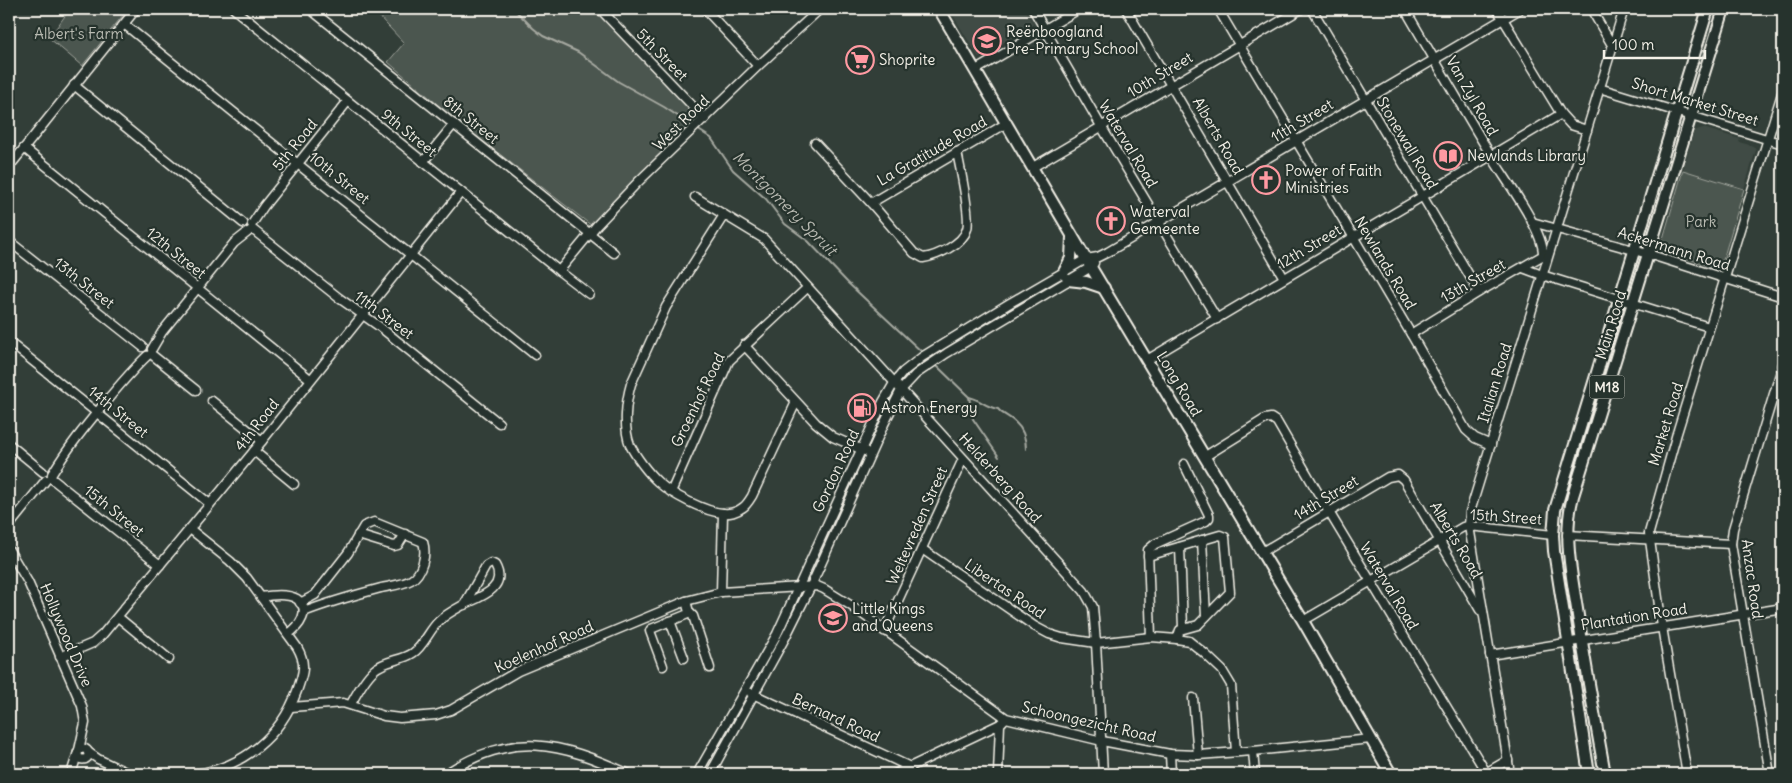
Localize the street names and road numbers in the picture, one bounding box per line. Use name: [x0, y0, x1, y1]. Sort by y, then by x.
street label: 5th Street: [633, 24, 692, 85]
street label: 10th Street: [1124, 48, 1196, 102]
street label: Van Zyl Road: [1442, 53, 1503, 139]
street label: Short Market Street: [1630, 73, 1761, 130]
street label: 8th Street: [440, 91, 503, 148]
street label: West Road: [648, 91, 713, 154]
street label: Stonewall Road: [1372, 93, 1442, 192]
street label: Alberts Road: [1189, 94, 1248, 178]
street label: 11th Street: [1267, 95, 1336, 147]
street label: Waterval Road: [1095, 97, 1162, 191]
street label: 9th Street: [378, 104, 441, 161]
street label: La Gratitude Road: [874, 111, 990, 190]
street label: 5th Road: [268, 115, 321, 174]
street label: 10th Street: [305, 147, 374, 208]
street label: Newlands Road: [1350, 213, 1421, 313]
street label: 12th Street: [1273, 220, 1344, 273]
street label: Ackermann Road: [1615, 222, 1733, 275]
street label: 12th Street: [143, 223, 210, 282]
street label: 13th Street: [50, 253, 118, 312]
street label: 13th Street: [1437, 254, 1509, 307]
street label: 11th Street: [351, 286, 418, 343]
street label: Main Road: [1591, 288, 1630, 362]
street label: Italian Road: [1473, 340, 1516, 425]
street label: Long Road: [1153, 348, 1206, 420]
street label: Groenhof Road: [667, 349, 729, 450]
road number: M18: [1590, 376, 1624, 398]
street label: Market Road: [1644, 380, 1687, 468]
street label: 14th Street: [84, 382, 152, 442]
street label: 4th Road: [230, 395, 283, 455]
street label: Gordon Road: [808, 426, 863, 516]
street label: Helderberg Road: [955, 429, 1046, 527]
street label: Weltevreden Street: [882, 464, 951, 588]
street label: 14th Street: [1290, 471, 1361, 524]
street label: 15th Street: [80, 481, 148, 541]
street label: Alberts Road: [1426, 498, 1487, 582]
street label: 15th Street: [1470, 505, 1543, 528]
street label: Anzac Road: [1738, 538, 1768, 620]
street label: Waterval Road: [1356, 539, 1423, 633]
street label: Libertas Road: [961, 555, 1049, 623]
street label: Hollywood Drive: [36, 580, 97, 690]
street label: Plantation Road: [1579, 599, 1689, 634]
street label: Koelenhof Road: [491, 616, 596, 677]
street label: Bernard Road: [789, 689, 883, 746]
street label: Schoongezicht Road: [1020, 697, 1158, 746]

